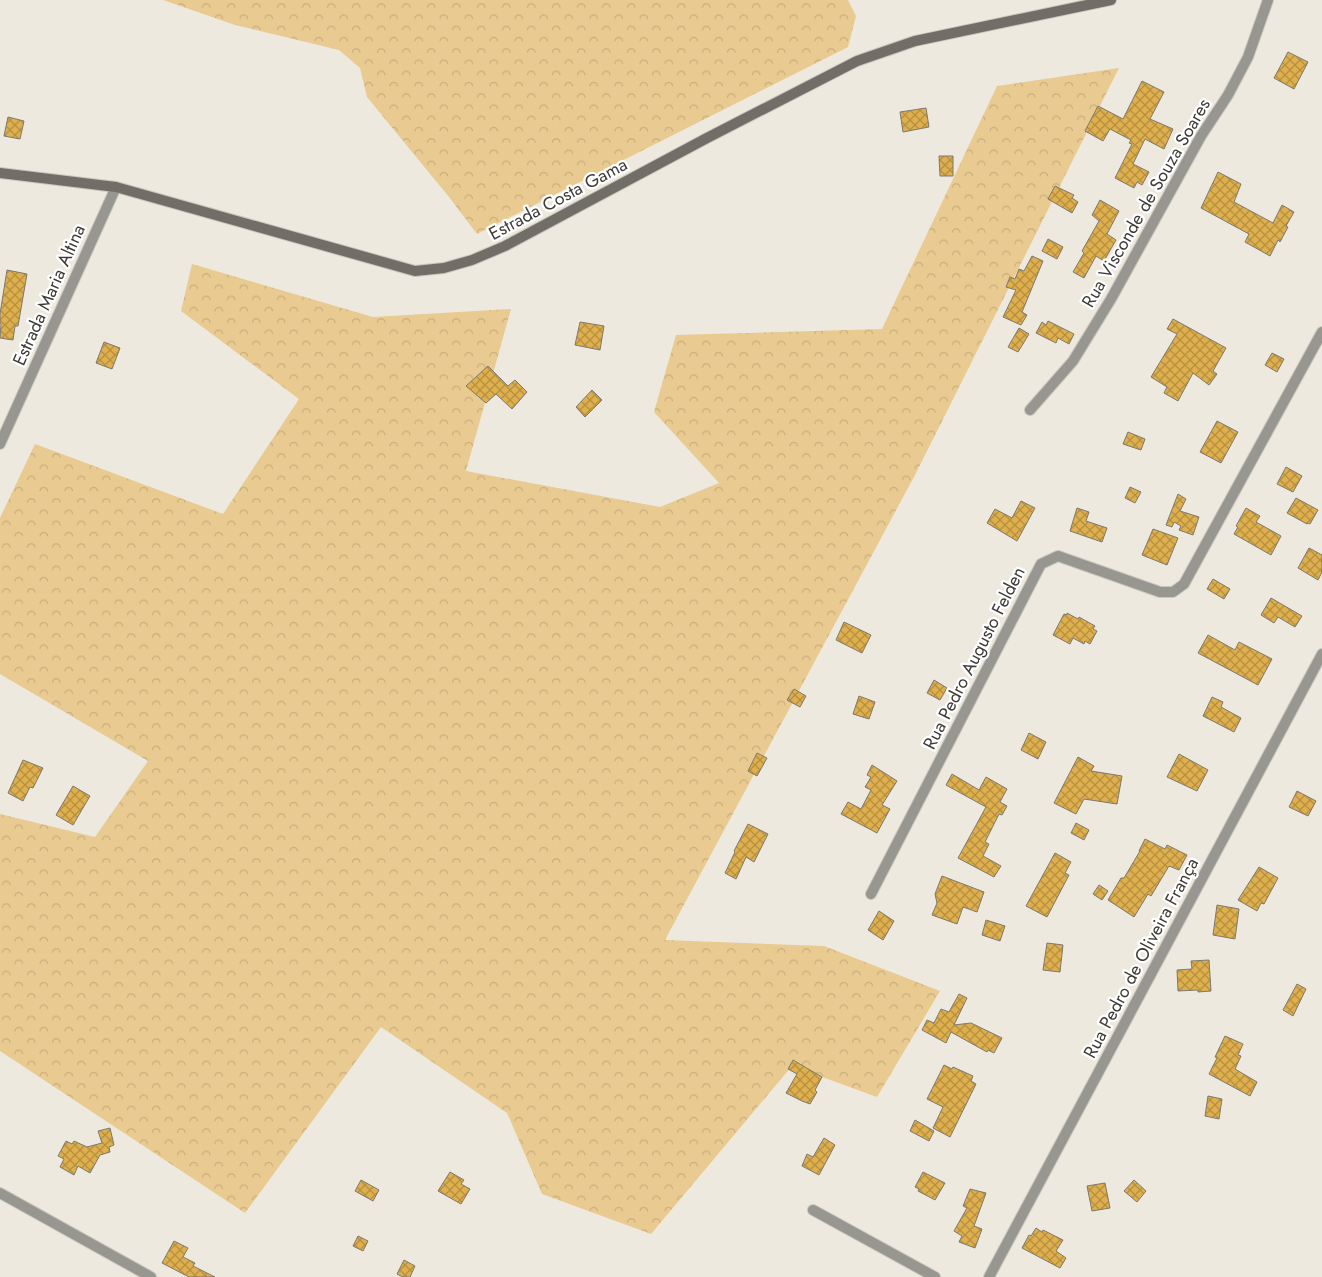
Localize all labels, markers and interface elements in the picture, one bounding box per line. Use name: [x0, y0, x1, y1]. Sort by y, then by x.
street label: Rua Visconde de Souza Soares: [1075, 94, 1217, 312]
street label: Estrada Costa Gama: [484, 151, 632, 247]
street label: Estrada Maria Altina: [6, 220, 92, 370]
street label: Rua Pedro Augusto Felden: [917, 562, 1031, 754]
street label: Rua Pedro de Oliveira França: [1077, 853, 1205, 1063]

